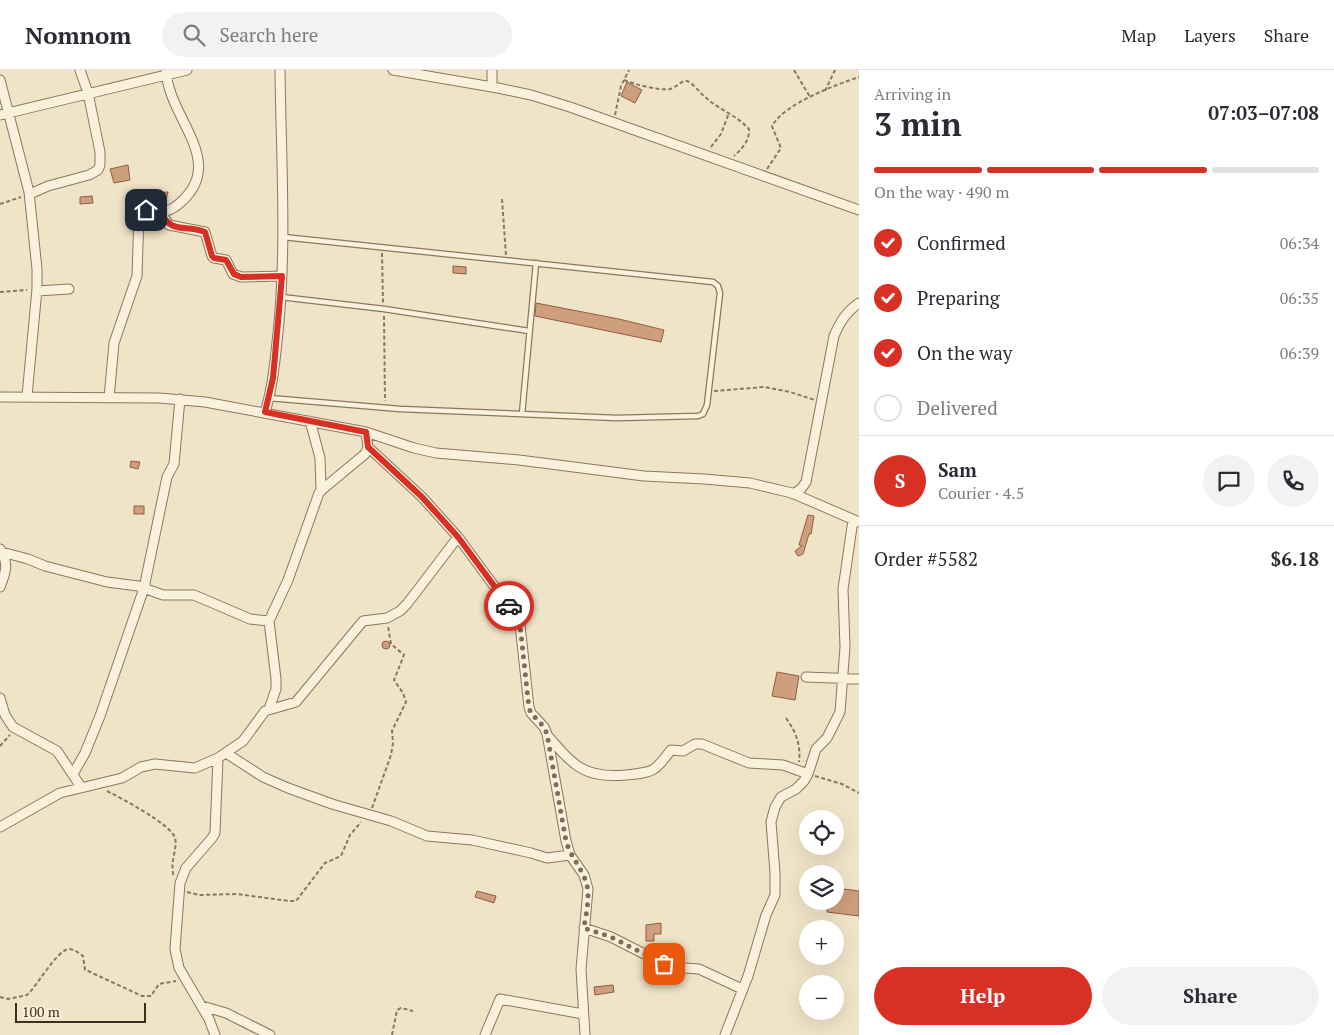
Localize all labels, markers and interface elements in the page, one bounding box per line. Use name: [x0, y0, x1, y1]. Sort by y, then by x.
search box: [162, 12, 512, 57]
text: Nomnom: [25, 19, 132, 51]
icon: search: [180, 21, 208, 49]
text: Search here: [220, 22, 318, 47]
text: Map: [1121, 23, 1156, 47]
text: Layers: [1184, 23, 1236, 47]
text: Share: [1264, 23, 1309, 47]
text: Arriving in: [874, 83, 951, 105]
text: 07:03–07:08: [1208, 100, 1319, 125]
text: 3 min: [874, 103, 962, 145]
text: On the way · 490 m: [874, 181, 1009, 203]
pin: [125, 189, 167, 231]
icon: home: [132, 196, 160, 224]
icon: check: [874, 229, 902, 257]
text: Confirmed: [917, 230, 1006, 255]
text: 06:34: [1280, 232, 1319, 254]
icon: check: [874, 284, 902, 312]
text: Preparing: [917, 285, 1000, 310]
text: 06:35: [1280, 287, 1319, 309]
icon: check: [874, 339, 902, 367]
text: On the way: [917, 340, 1012, 365]
text: 06:39: [1280, 342, 1319, 364]
text: Delivered: [917, 395, 998, 420]
button: chat: [1203, 455, 1255, 507]
button: phone: [1267, 455, 1319, 507]
text: Sam: [938, 457, 977, 482]
text: S: [895, 468, 905, 493]
text: Courier · 4.5: [938, 482, 1024, 504]
text: Order #5582: [874, 546, 978, 571]
text: $6.18: [1270, 546, 1319, 571]
courier: [484, 581, 534, 631]
icon: car: [495, 592, 523, 620]
map controls: [799, 810, 844, 1020]
button: locate: [799, 810, 844, 855]
button: layers: [799, 865, 844, 910]
button: +: [799, 920, 844, 965]
pin: [643, 943, 685, 985]
icon: bag: [650, 950, 678, 978]
button: Help: [874, 967, 1092, 1025]
button: Share: [1102, 967, 1319, 1025]
button: −: [799, 975, 844, 1020]
scale bar: [15, 1000, 146, 1023]
text: 100 m: [22, 1002, 60, 1021]

